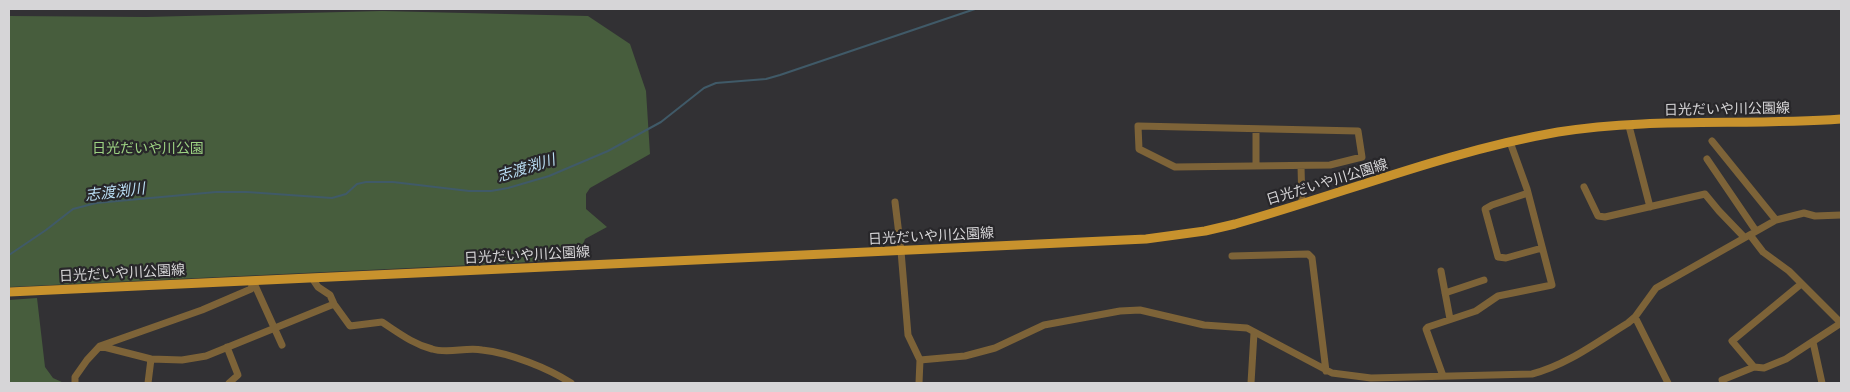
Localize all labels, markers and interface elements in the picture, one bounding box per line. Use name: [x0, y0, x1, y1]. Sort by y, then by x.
street label: 日光だいや川公園線: [1664, 100, 1790, 118]
park label: 日光だいや川公園: [92, 140, 204, 156]
water label: 志渡渕川: [495, 151, 557, 185]
street label: 日光だいや川公園線: [1264, 156, 1390, 208]
water label: 志渡渕川: [84, 179, 146, 205]
street label: 日光だいや川公園線: [868, 224, 994, 248]
street label: 日光だいや川公園線: [464, 243, 590, 267]
street label: 日光だいや川公園線: [59, 261, 185, 285]

